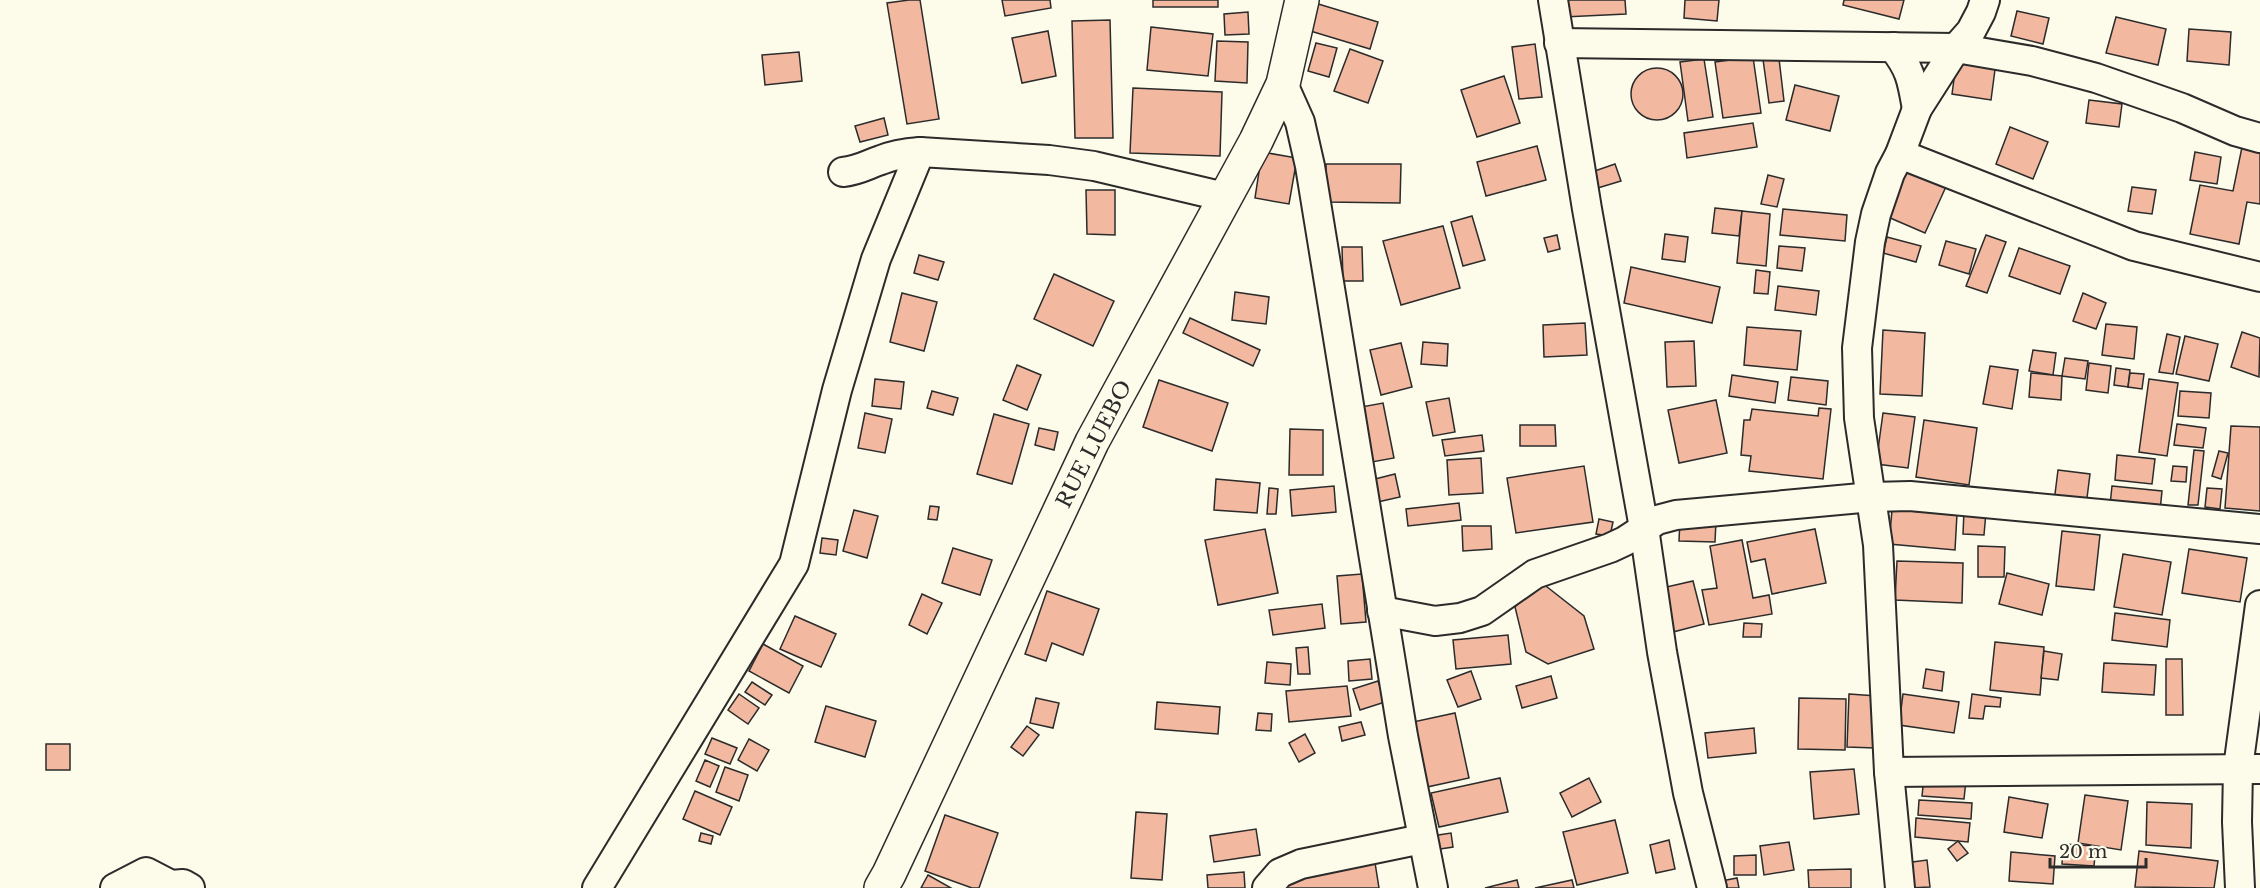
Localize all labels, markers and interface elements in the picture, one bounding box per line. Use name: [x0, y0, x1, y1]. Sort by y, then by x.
street label: RUE LUEBO: [1051, 376, 1137, 512]
scale bar: [2050, 831, 2146, 869]
text: 20 m: [2059, 841, 2107, 863]

